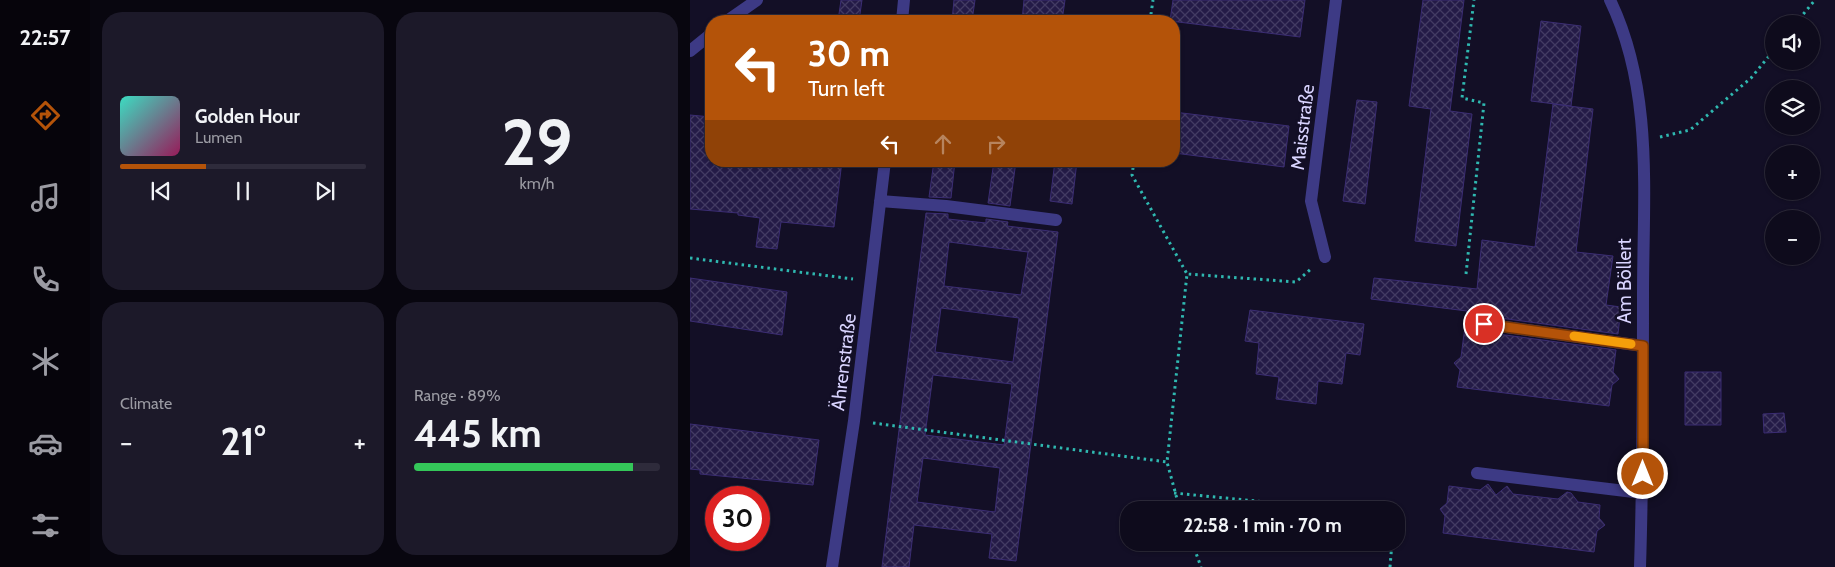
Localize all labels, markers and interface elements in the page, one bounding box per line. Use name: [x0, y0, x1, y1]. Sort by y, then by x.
map controls: [1765, 15, 1820, 265]
button: sound: [1765, 15, 1820, 70]
text: 22:57: [19, 24, 71, 51]
text: 30 m: [808, 32, 890, 75]
icon: left: [725, 35, 790, 100]
text: Turn left: [808, 75, 885, 102]
button: layers: [1765, 80, 1820, 135]
street label: Maisstraße: [1286, 83, 1319, 171]
icon: directions: [28, 98, 63, 133]
text: 29: [502, 102, 572, 181]
text: Golden Hour: [195, 105, 300, 128]
text: Lumen: [195, 128, 242, 147]
icon: left: [876, 130, 904, 158]
icon: ahead: [929, 130, 957, 158]
icon: right: [982, 130, 1010, 158]
button: +: [1765, 145, 1820, 200]
text: km/h: [519, 174, 555, 193]
icon: previous: [147, 177, 175, 205]
icon: pause: [229, 177, 257, 205]
icon: next: [311, 177, 339, 205]
icon: music: [28, 180, 63, 215]
button: −: [1765, 210, 1820, 265]
street label: Am Böllert: [1613, 238, 1636, 324]
icon: phone: [28, 262, 63, 297]
pin: [1463, 303, 1505, 345]
icon: arrive: [1470, 310, 1498, 338]
street label: Ährenstraße: [826, 312, 861, 412]
icon: climate: [28, 344, 63, 379]
text: Range · 89%: [414, 386, 501, 405]
text: Climate: [120, 394, 172, 413]
text: 445 km: [414, 410, 542, 457]
text: 21°: [220, 418, 266, 465]
text: −: [120, 425, 132, 459]
text: +: [354, 425, 366, 459]
icon: car: [28, 426, 63, 461]
position arrow: [1616, 447, 1668, 499]
speed limit sign: 30: [705, 486, 770, 551]
icon: filters: [28, 508, 63, 543]
text: 22:58 · 1 min · 70 m: [1183, 514, 1342, 537]

